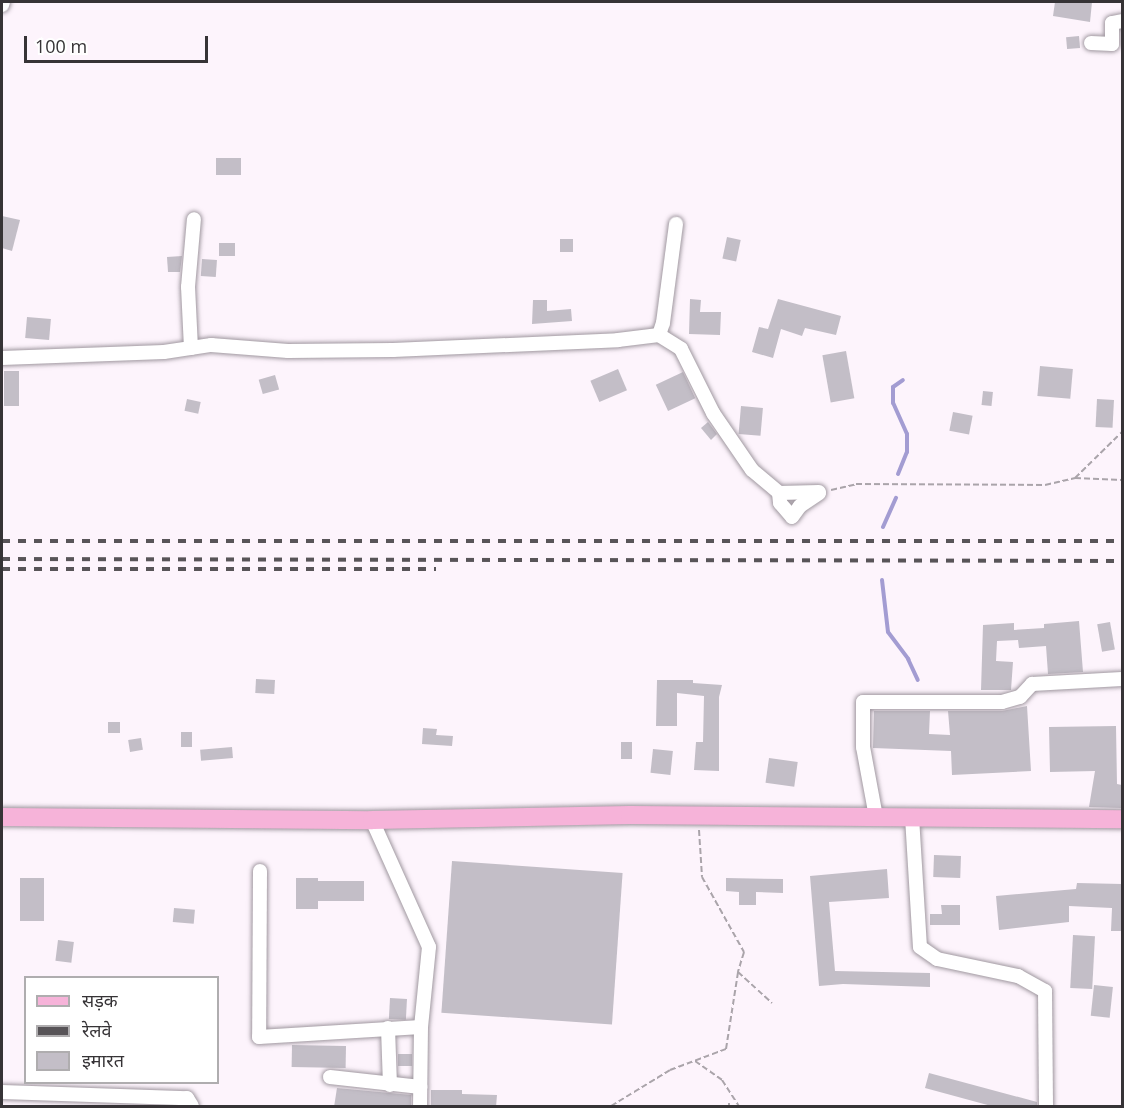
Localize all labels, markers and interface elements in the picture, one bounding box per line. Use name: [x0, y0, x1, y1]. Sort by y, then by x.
scale bar: [27, 24, 212, 62]
text: 100 m: [35, 34, 87, 58]
legend: [24, 976, 219, 1084]
text: सड़क: [82, 988, 118, 1012]
text: रेलवे: [82, 1018, 112, 1042]
text: इमारत: [82, 1048, 124, 1072]

